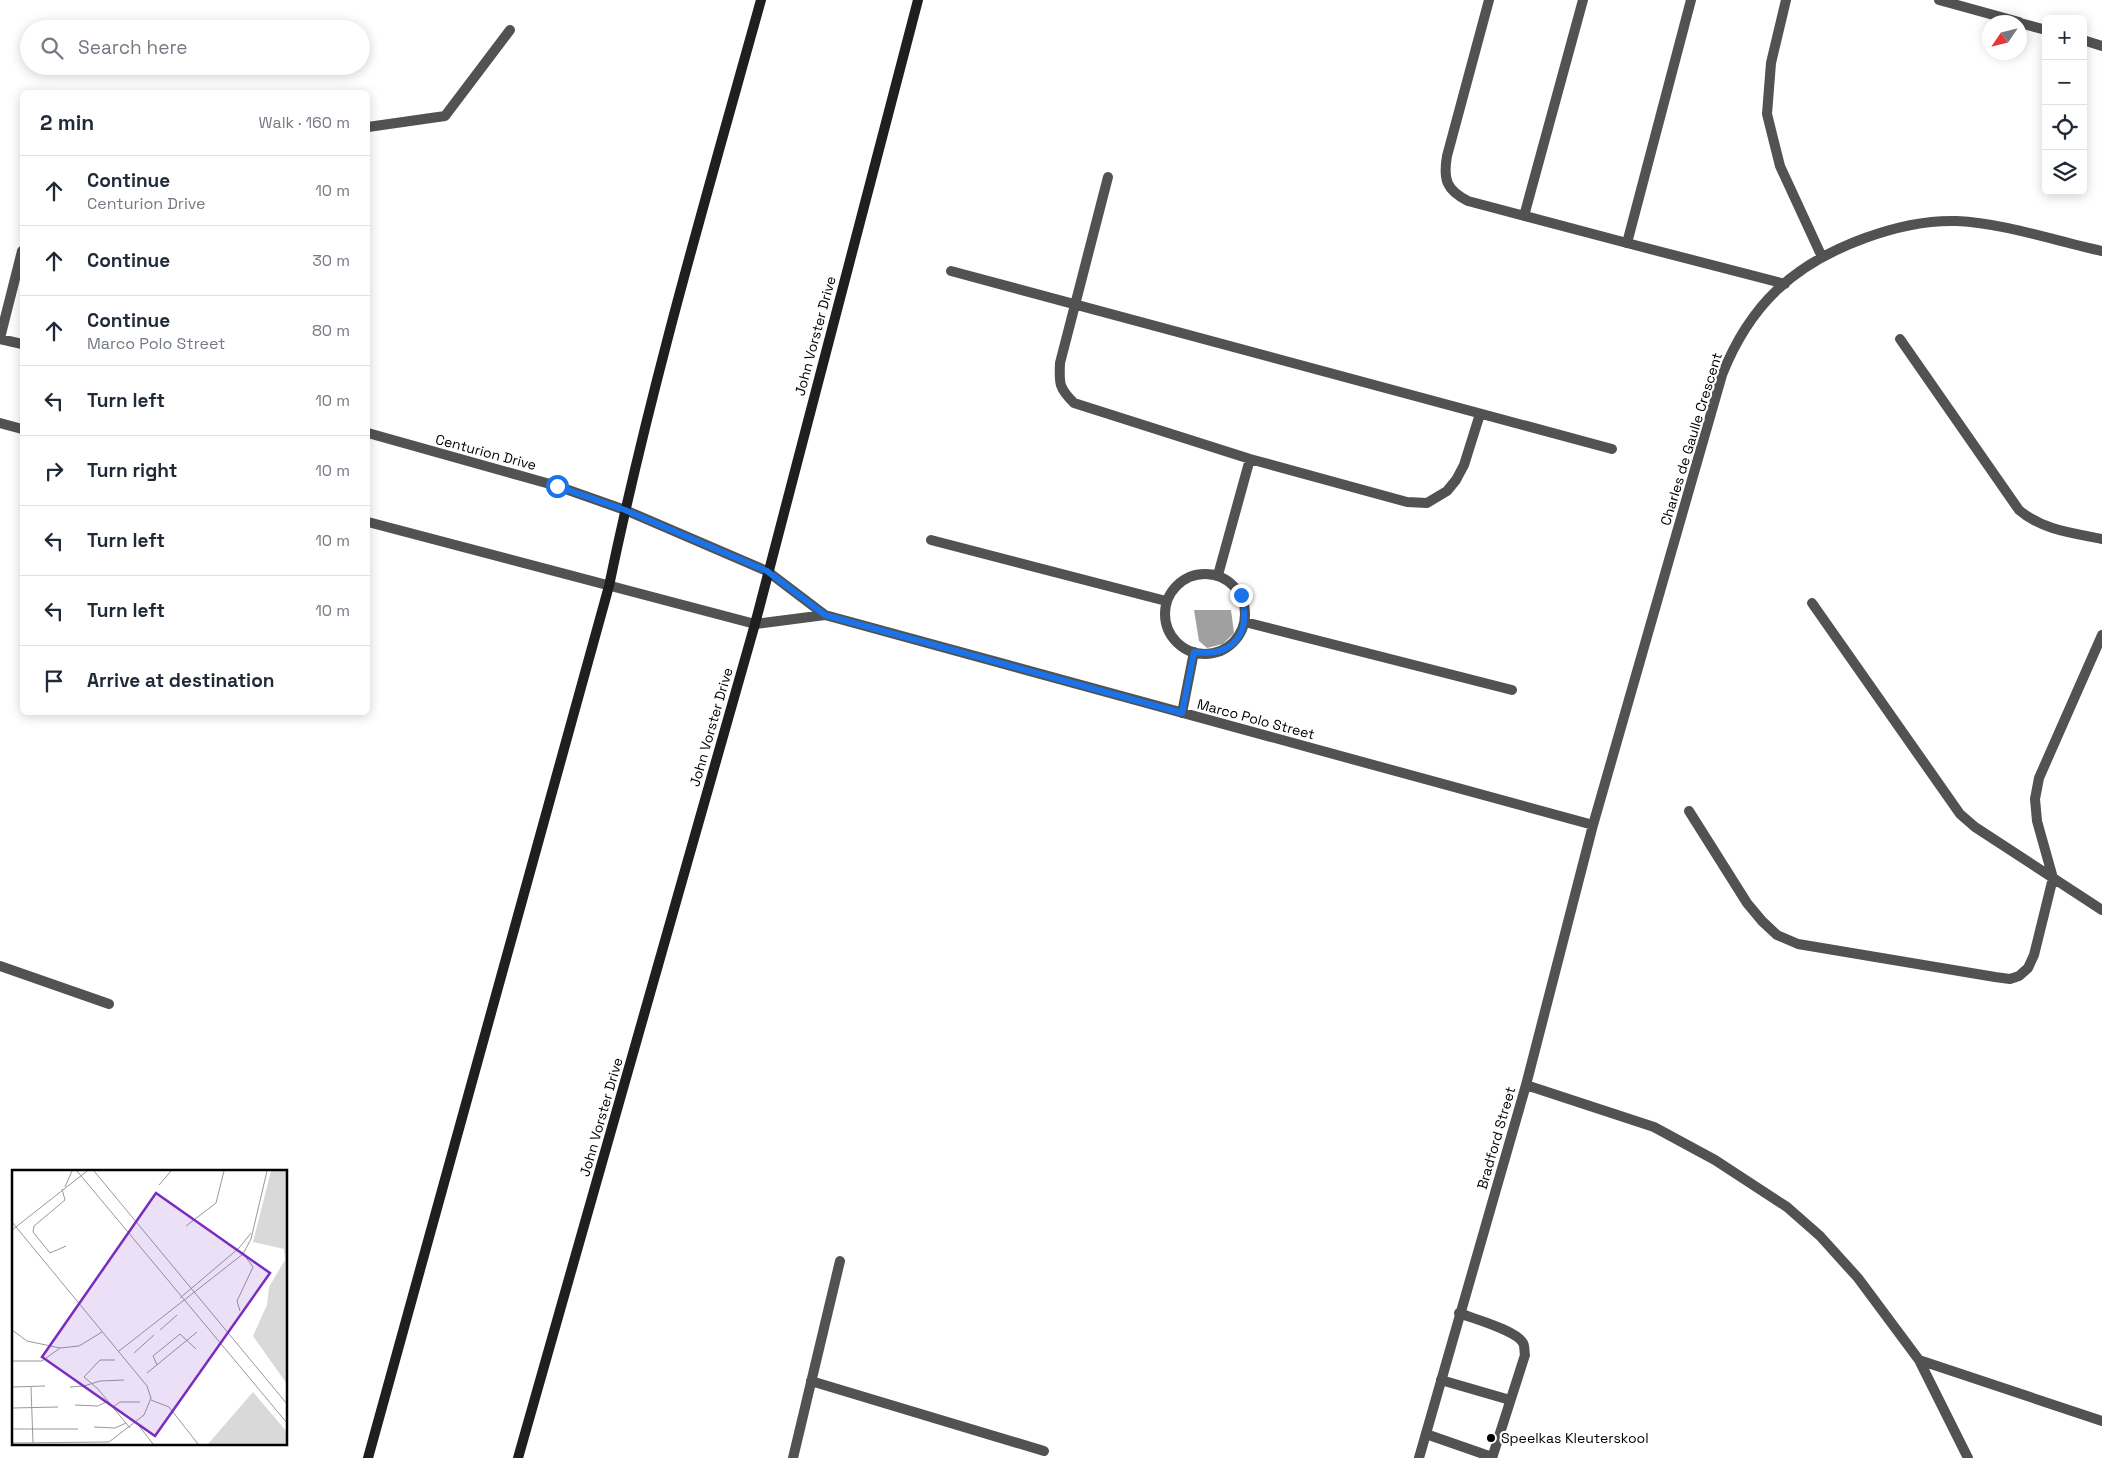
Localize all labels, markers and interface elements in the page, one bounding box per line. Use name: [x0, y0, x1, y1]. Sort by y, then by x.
north arrow: [1982, 15, 2027, 60]
map controls: [2042, 15, 2087, 195]
button: +: [2042, 15, 2087, 60]
search box: [20, 20, 370, 75]
icon: search: [38, 34, 66, 62]
text: Search here: [78, 35, 188, 60]
button: −: [2042, 60, 2087, 105]
button: locate: [2042, 105, 2087, 150]
text: 2 min: [40, 109, 94, 136]
text: Walk · 160 m: [259, 112, 350, 133]
button: layers: [2042, 150, 2087, 195]
text: Continue: [87, 168, 170, 193]
icon: ahead: [40, 177, 68, 205]
text: 10 m: [315, 180, 350, 201]
text: Centurion Drive: [87, 193, 206, 214]
icon: ahead: [40, 247, 68, 275]
text: Continue: [87, 248, 170, 273]
text: 30 m: [312, 250, 350, 271]
street label: John Vorster Drive: [790, 274, 840, 398]
text: Continue: [87, 308, 170, 333]
icon: ahead: [40, 317, 68, 345]
text: 80 m: [312, 320, 350, 341]
text: Marco Polo Street: [87, 333, 225, 354]
street label: Charles de Gaulle Crescent: [1656, 350, 1726, 528]
icon: left: [40, 387, 68, 415]
text: Turn left: [87, 388, 165, 413]
text: 10 m: [315, 390, 350, 411]
street label: Centurion Drive: [434, 430, 538, 474]
icon: right: [40, 457, 68, 485]
text: Turn right: [87, 458, 177, 483]
text: 10 m: [315, 460, 350, 481]
route start: [546, 475, 569, 498]
icon: left: [40, 527, 68, 555]
text: Turn left: [87, 528, 165, 553]
text: 10 m: [315, 530, 350, 551]
route end: [1230, 584, 1253, 607]
icon: left: [40, 597, 68, 625]
text: Turn left: [87, 598, 165, 623]
text: 10 m: [315, 600, 350, 621]
street label: John Vorster Drive: [685, 665, 737, 789]
icon: arrive: [40, 667, 68, 695]
text: Arrive at destination: [87, 668, 275, 693]
street label: Marco Polo Street: [1195, 695, 1317, 743]
street label: John Vorster Drive: [575, 1055, 627, 1179]
street label: Bradford Street: [1473, 1085, 1519, 1191]
inset map: [12, 1170, 288, 1446]
place label: Speelkas Kleuterskool: [1501, 1429, 1649, 1447]
marker: Speelkas Kleuterskool: [1485, 1432, 1497, 1444]

